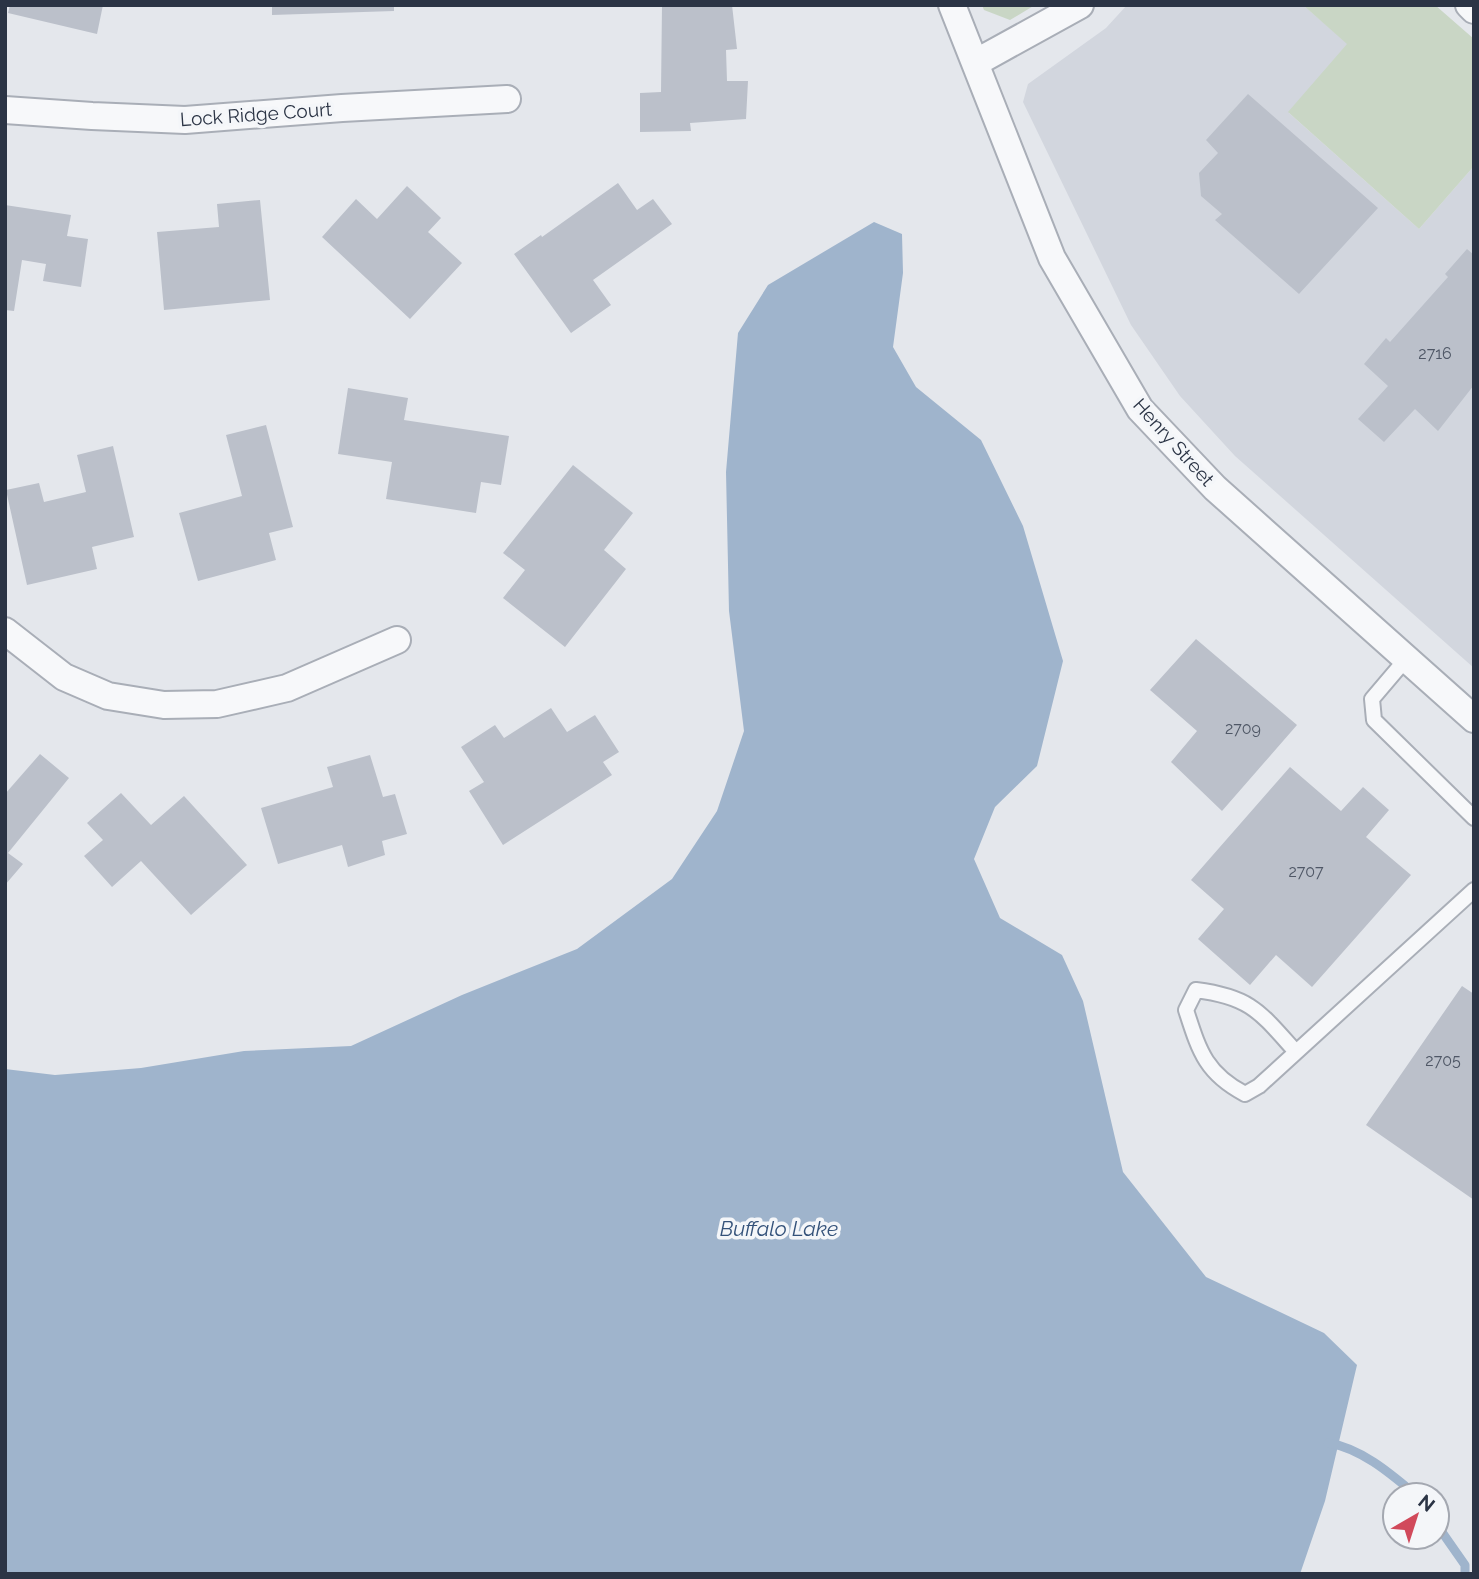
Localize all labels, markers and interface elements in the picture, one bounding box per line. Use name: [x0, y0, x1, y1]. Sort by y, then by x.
street label: Lock Ridge Court: [179, 98, 333, 130]
house number: 2716: [1418, 344, 1452, 363]
street label: Henry Street: [1129, 394, 1219, 491]
house number: 2709: [1225, 719, 1261, 738]
house number: 2707: [1288, 862, 1324, 881]
house number: 2705: [1425, 1051, 1461, 1070]
water label: Buffalo Lake: [720, 1216, 838, 1241]
north arrow: [1381, 1481, 1451, 1551]
text: N: [1414, 1490, 1439, 1516]

